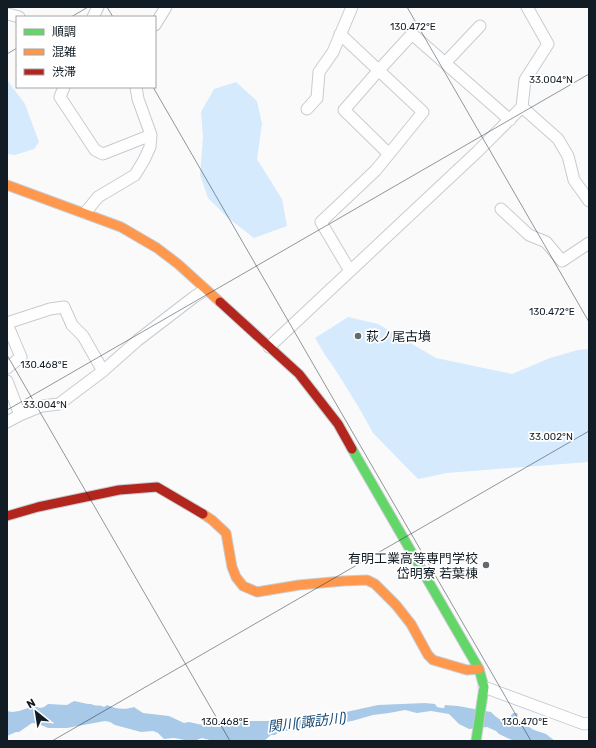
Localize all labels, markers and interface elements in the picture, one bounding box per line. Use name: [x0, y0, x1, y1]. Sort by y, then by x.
legend: [16, 16, 156, 88]
text: 130.472°E: [390, 21, 436, 33]
text: 順調: [52, 25, 76, 39]
text: 混雑: [52, 45, 76, 59]
text: 渋滞: [52, 65, 76, 79]
text: 33.004°N: [529, 74, 573, 86]
text: 130.472°E: [529, 306, 575, 318]
place label: 萩ノ尾古墳: [366, 329, 431, 344]
marker: 萩ノ尾古墳: [353, 331, 363, 341]
text: 130.468°E: [20, 359, 68, 371]
text: 33.004°N: [23, 399, 67, 411]
text: 33.002°N: [529, 431, 573, 443]
place label: 有明工業高等専門学校 岱明寮 若葉棟: [348, 551, 478, 581]
marker: 有明工業高等専門学校 岱明寮 若葉棟: [481, 560, 491, 570]
north arrow: [16, 692, 56, 732]
text: N: [25, 696, 38, 711]
water label: 関川(諏訪川): [267, 709, 348, 736]
text: 130.468°E: [201, 716, 249, 728]
text: 130.470°E: [502, 716, 548, 728]

